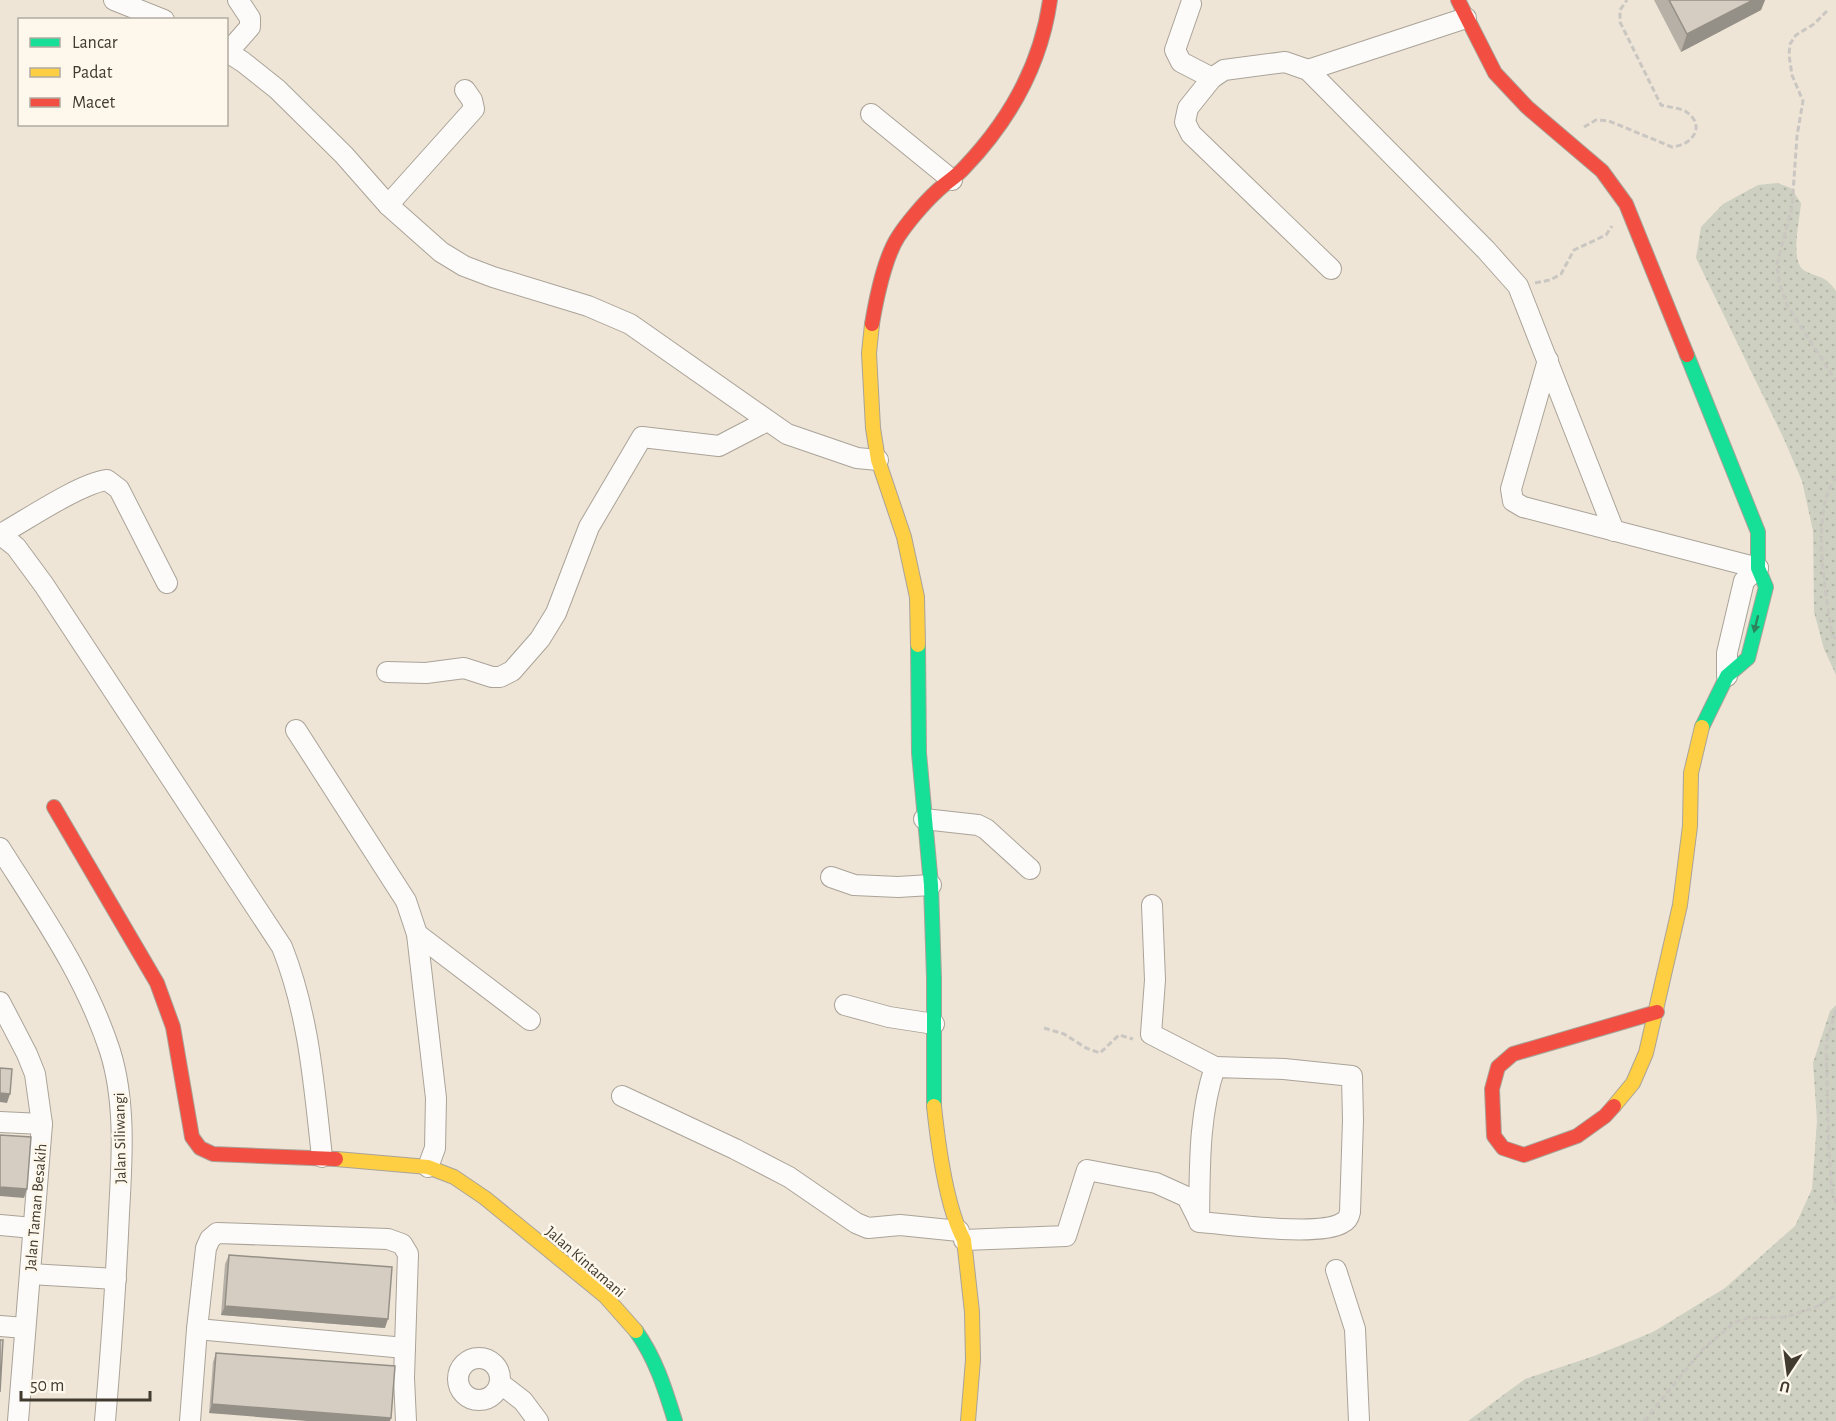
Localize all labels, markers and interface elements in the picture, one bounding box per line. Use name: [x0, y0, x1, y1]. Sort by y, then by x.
legend: [18, 18, 228, 126]
text: Lancar: [72, 34, 118, 52]
text: Padat: [72, 64, 113, 82]
text: Macet: [72, 94, 116, 112]
one-way arrow: [1751, 615, 1761, 633]
street label: Jalan Siliwangi: [111, 1092, 129, 1184]
street label: Jalan Taman Besakih: [22, 1143, 50, 1271]
street label: Jalan Kintamani: [543, 1223, 628, 1300]
north arrow: [1758, 1343, 1818, 1403]
scale bar: [21, 1364, 150, 1402]
text: 50 m: [30, 1377, 64, 1395]
text: U: [1778, 1378, 1792, 1396]

